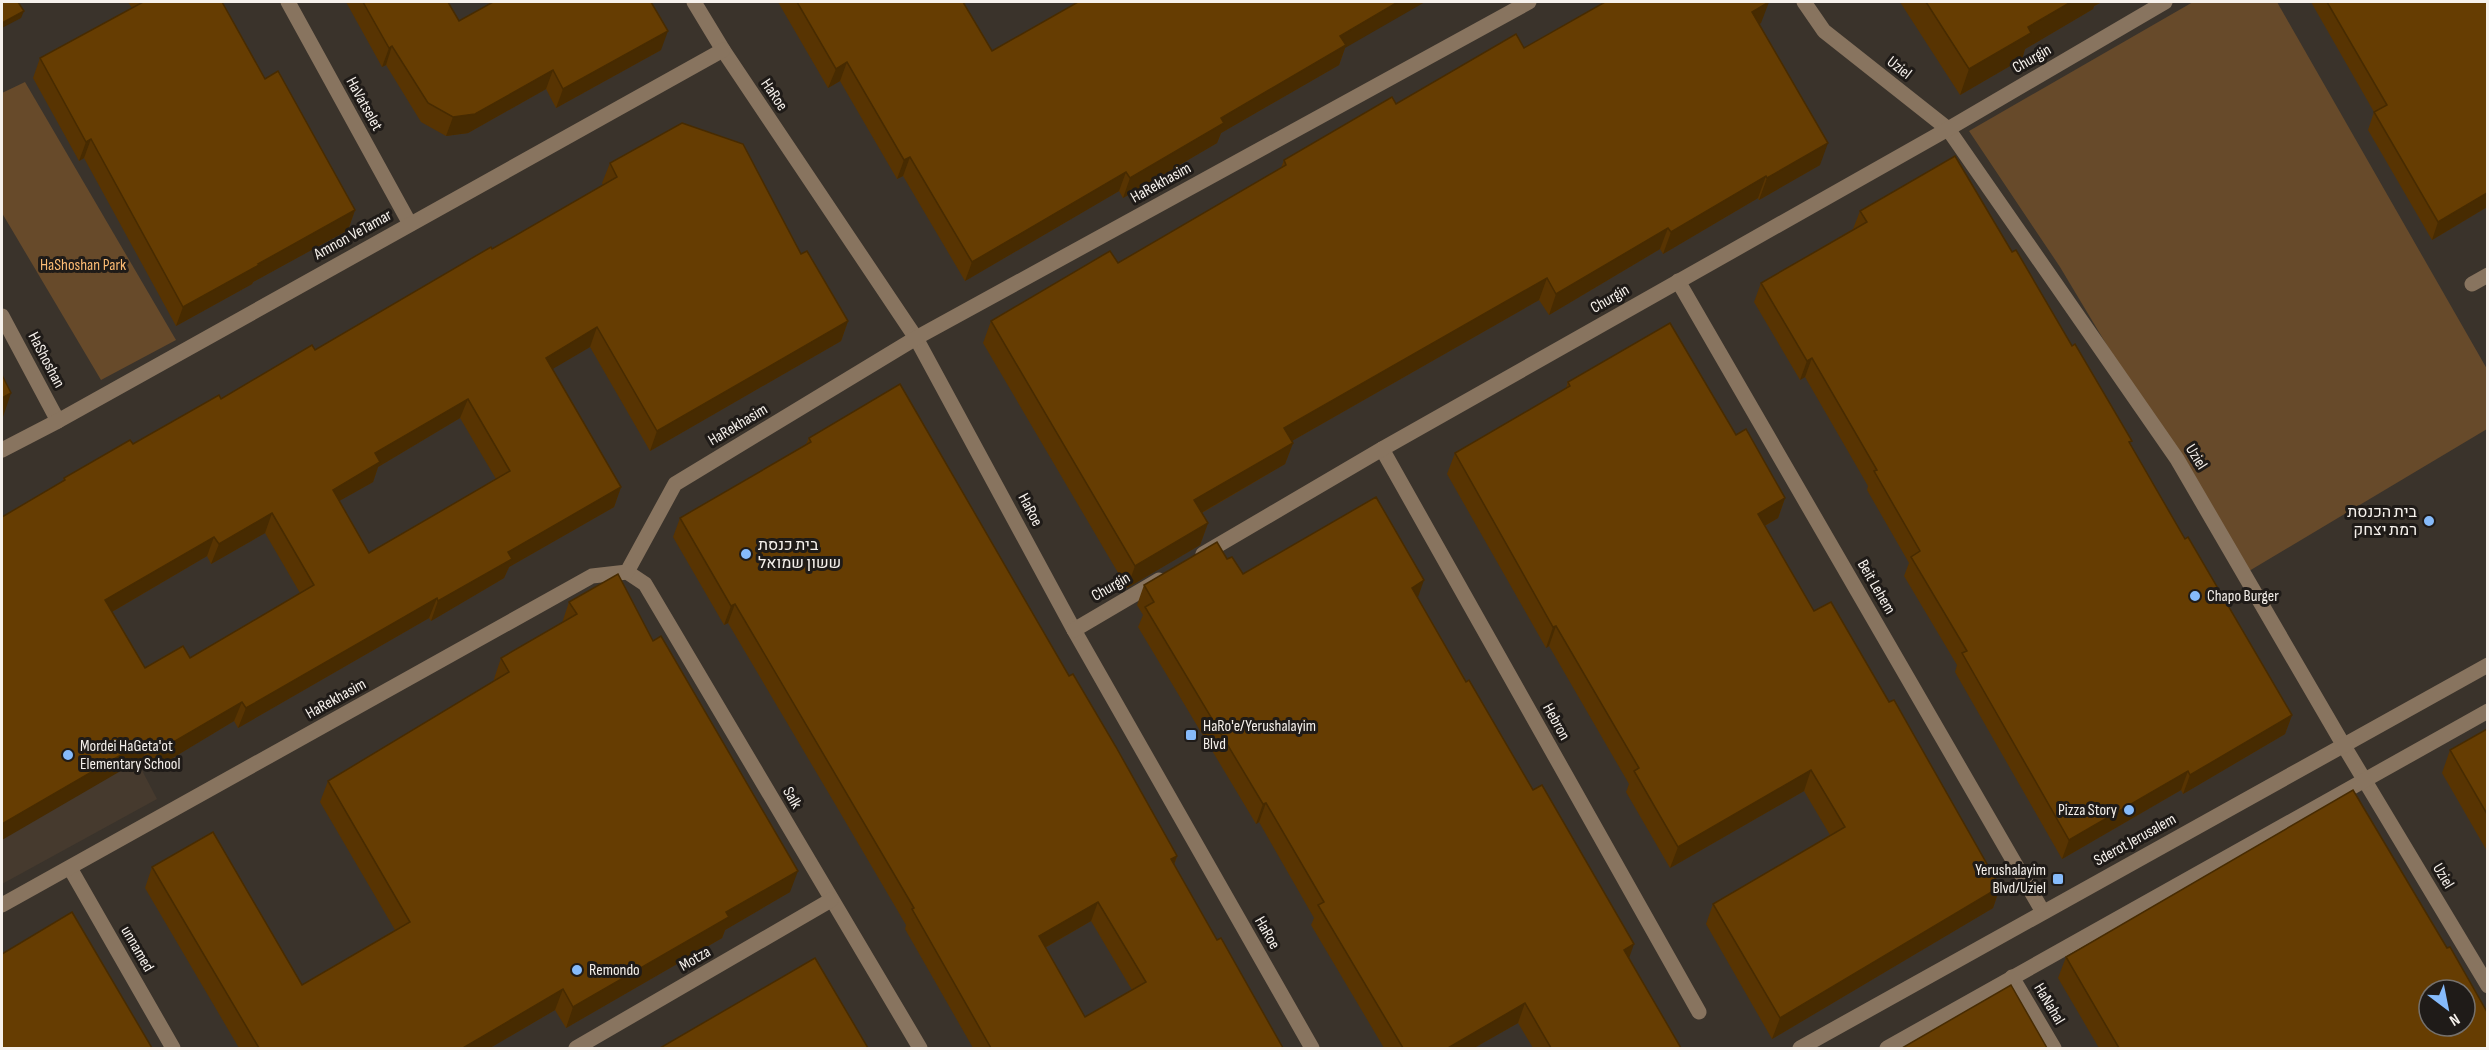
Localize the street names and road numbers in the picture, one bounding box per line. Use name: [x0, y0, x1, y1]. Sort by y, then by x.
street label: Churgin: [2009, 40, 2055, 78]
street label: Uziel: [1883, 52, 1915, 84]
street label: HaVatselet: [342, 74, 387, 134]
street label: HaRoe: [756, 75, 792, 115]
street label: HaRekhasim: [1128, 159, 1194, 207]
street label: Amnon VeTamar: [310, 206, 396, 265]
street label: Churgin: [1587, 280, 1633, 318]
street label: HaShoshan: [23, 329, 69, 391]
street label: HaRekhasim: [705, 400, 771, 450]
street label: Uziel: [2181, 441, 2211, 473]
street label: HaRoe: [1013, 490, 1047, 530]
street label: Beit Lehem: [1853, 556, 1899, 618]
street label: Churgin: [1088, 568, 1134, 606]
street label: HaRekhasim: [303, 675, 369, 723]
street label: Hebron: [1538, 700, 1574, 744]
street label: Salk: [778, 784, 806, 812]
street label: Sderot Jerusalem: [2091, 810, 2179, 870]
street label: Uziel: [2428, 860, 2458, 892]
street label: HaRoe: [1250, 913, 1284, 953]
street label: unnamed: [116, 923, 158, 975]
street label: Motza: [676, 943, 714, 975]
street label: HaNahal: [2029, 980, 2069, 1028]

